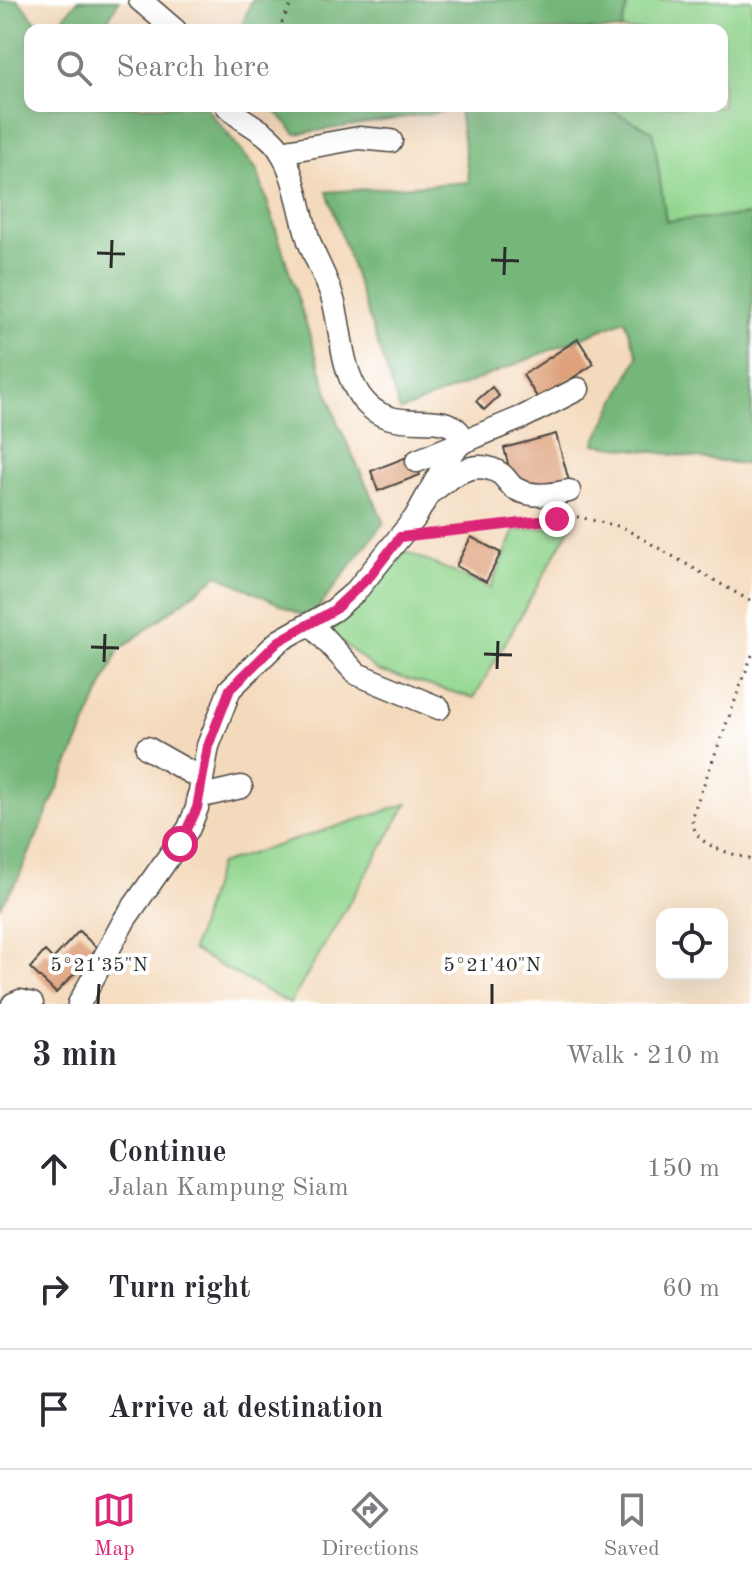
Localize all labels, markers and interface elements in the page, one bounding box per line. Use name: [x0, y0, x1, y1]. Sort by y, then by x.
search box: [24, 24, 728, 112]
icon: search: [52, 46, 96, 90]
text: Search here: [116, 53, 270, 83]
route end: [539, 501, 575, 537]
route start: [162, 826, 198, 862]
map controls: [656, 908, 728, 980]
button: locate: [656, 908, 728, 980]
text: 5°21'35"N: [50, 956, 148, 976]
text: 5°21'40"N: [443, 956, 541, 976]
text: 3 min: [32, 1039, 117, 1073]
text: Walk · 210 m: [566, 1043, 720, 1069]
text: Continue: [108, 1138, 227, 1168]
icon: ahead: [32, 1147, 76, 1191]
text: 150 m: [647, 1156, 720, 1182]
text: Jalan Kampung Siam: [108, 1175, 349, 1201]
icon: right: [32, 1267, 76, 1311]
text: Turn right: [108, 1274, 250, 1304]
text: 60 m: [662, 1276, 720, 1302]
icon: arrive: [32, 1387, 76, 1431]
text: Arrive at destination: [108, 1394, 383, 1424]
tab: Map: [92, 1488, 136, 1563]
tab: Directions: [321, 1488, 419, 1563]
tab: Saved: [604, 1488, 660, 1563]

